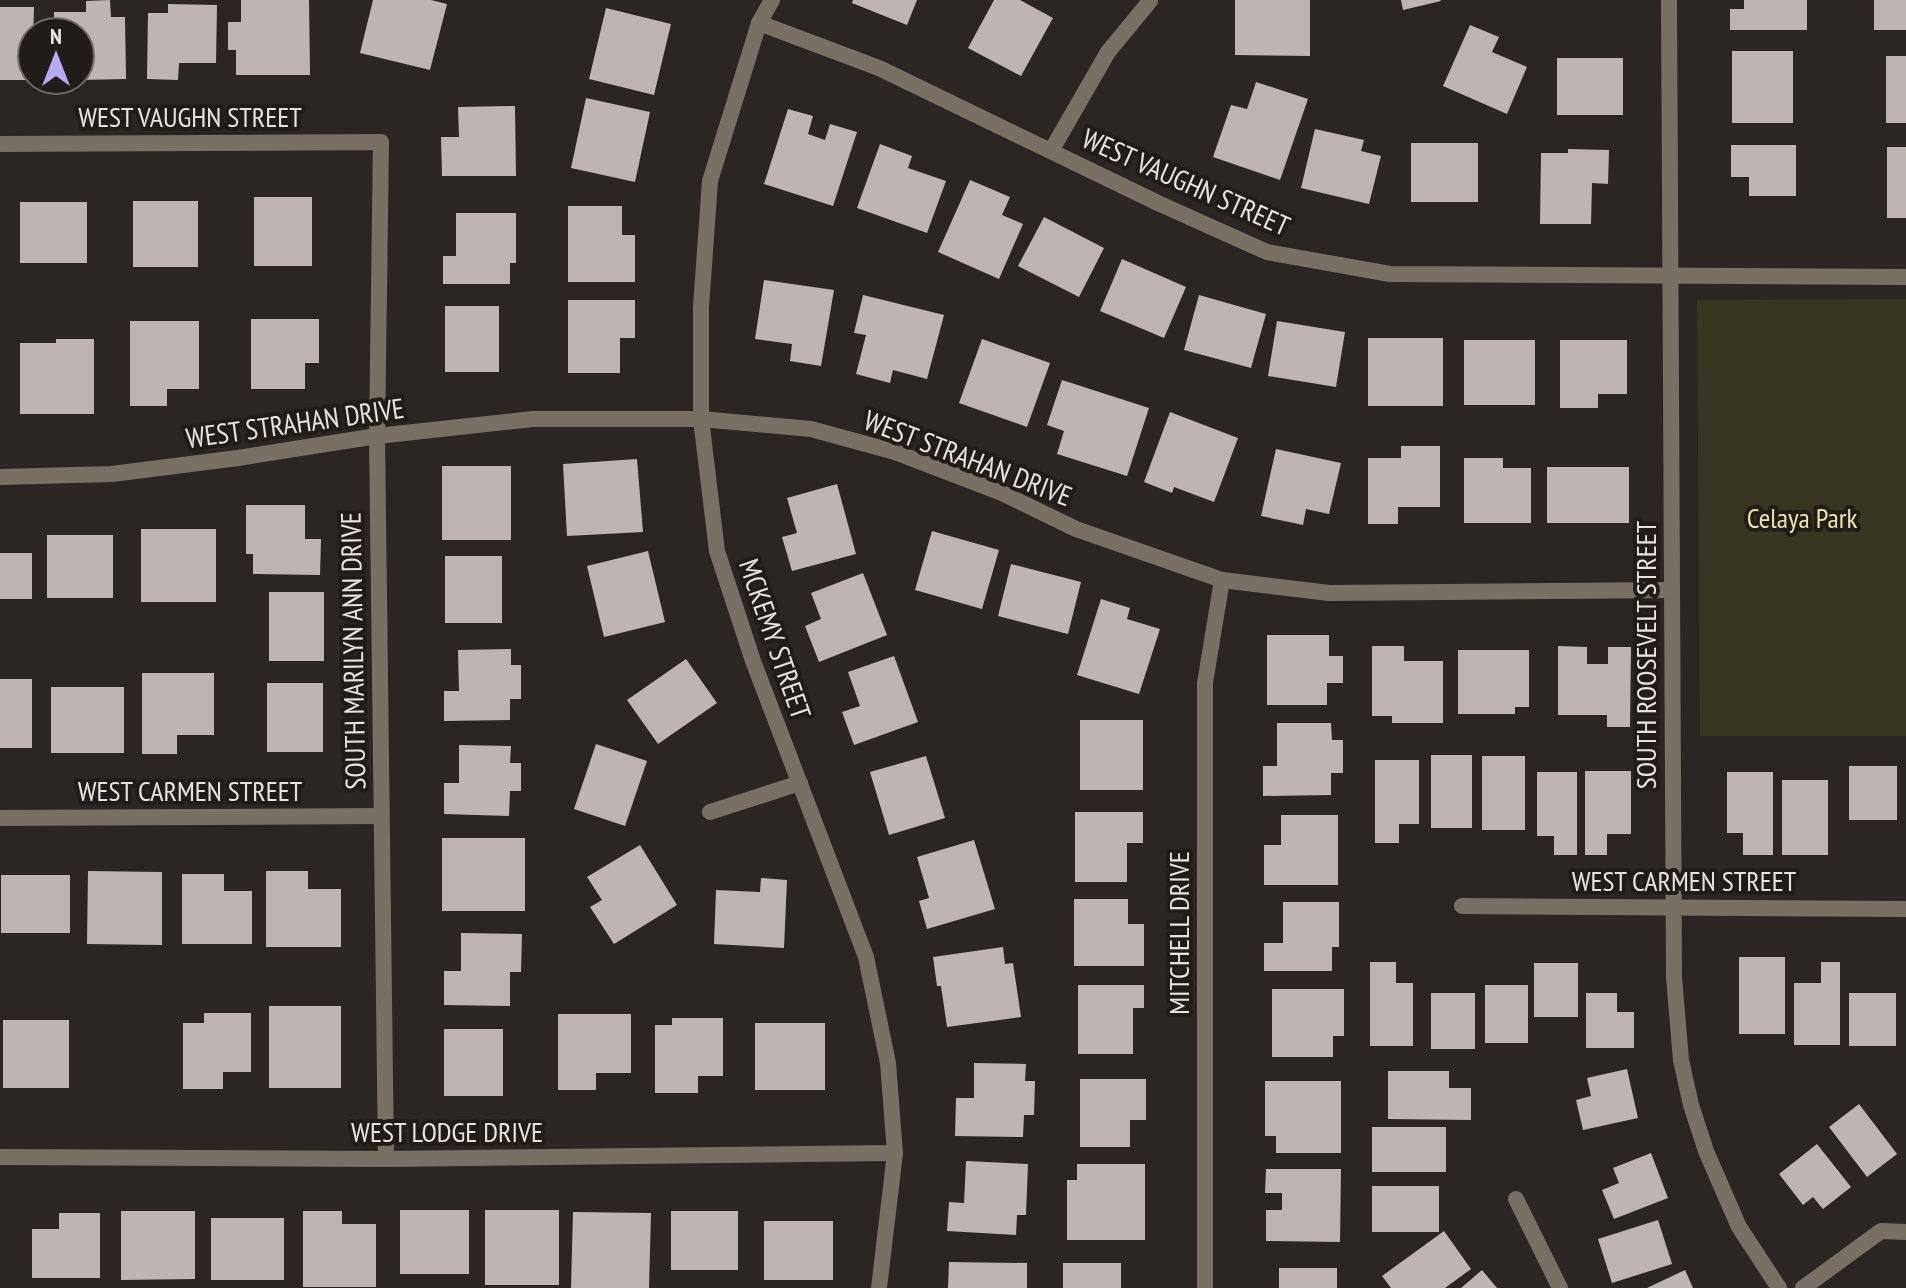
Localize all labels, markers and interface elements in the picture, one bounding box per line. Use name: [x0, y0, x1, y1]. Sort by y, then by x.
north arrow: [16, 16, 96, 96]
text: N: [50, 22, 62, 50]
street label: WEST VAUGHN STREET: [78, 98, 302, 135]
street label: WEST VAUGHN STREET: [1077, 119, 1296, 244]
street label: WEST STRAHAN DRIVE: [184, 389, 406, 456]
street label: WEST STRAHAN DRIVE: [859, 401, 1077, 514]
park label: Celaya Park: [1747, 499, 1857, 536]
street label: SOUTH MARILYN ANN DRIVE: [332, 512, 373, 790]
street label: SOUTH ROOSEVELT STREET: [1627, 520, 1664, 789]
street label: MCKEMY STREET: [731, 554, 820, 724]
street label: WEST CARMEN STREET: [78, 772, 303, 809]
street label: MITCHELL DRIVE: [1160, 851, 1197, 1015]
street label: WEST CARMEN STREET: [1572, 862, 1797, 899]
street label: WEST LODGE DRIVE: [351, 1113, 543, 1150]

